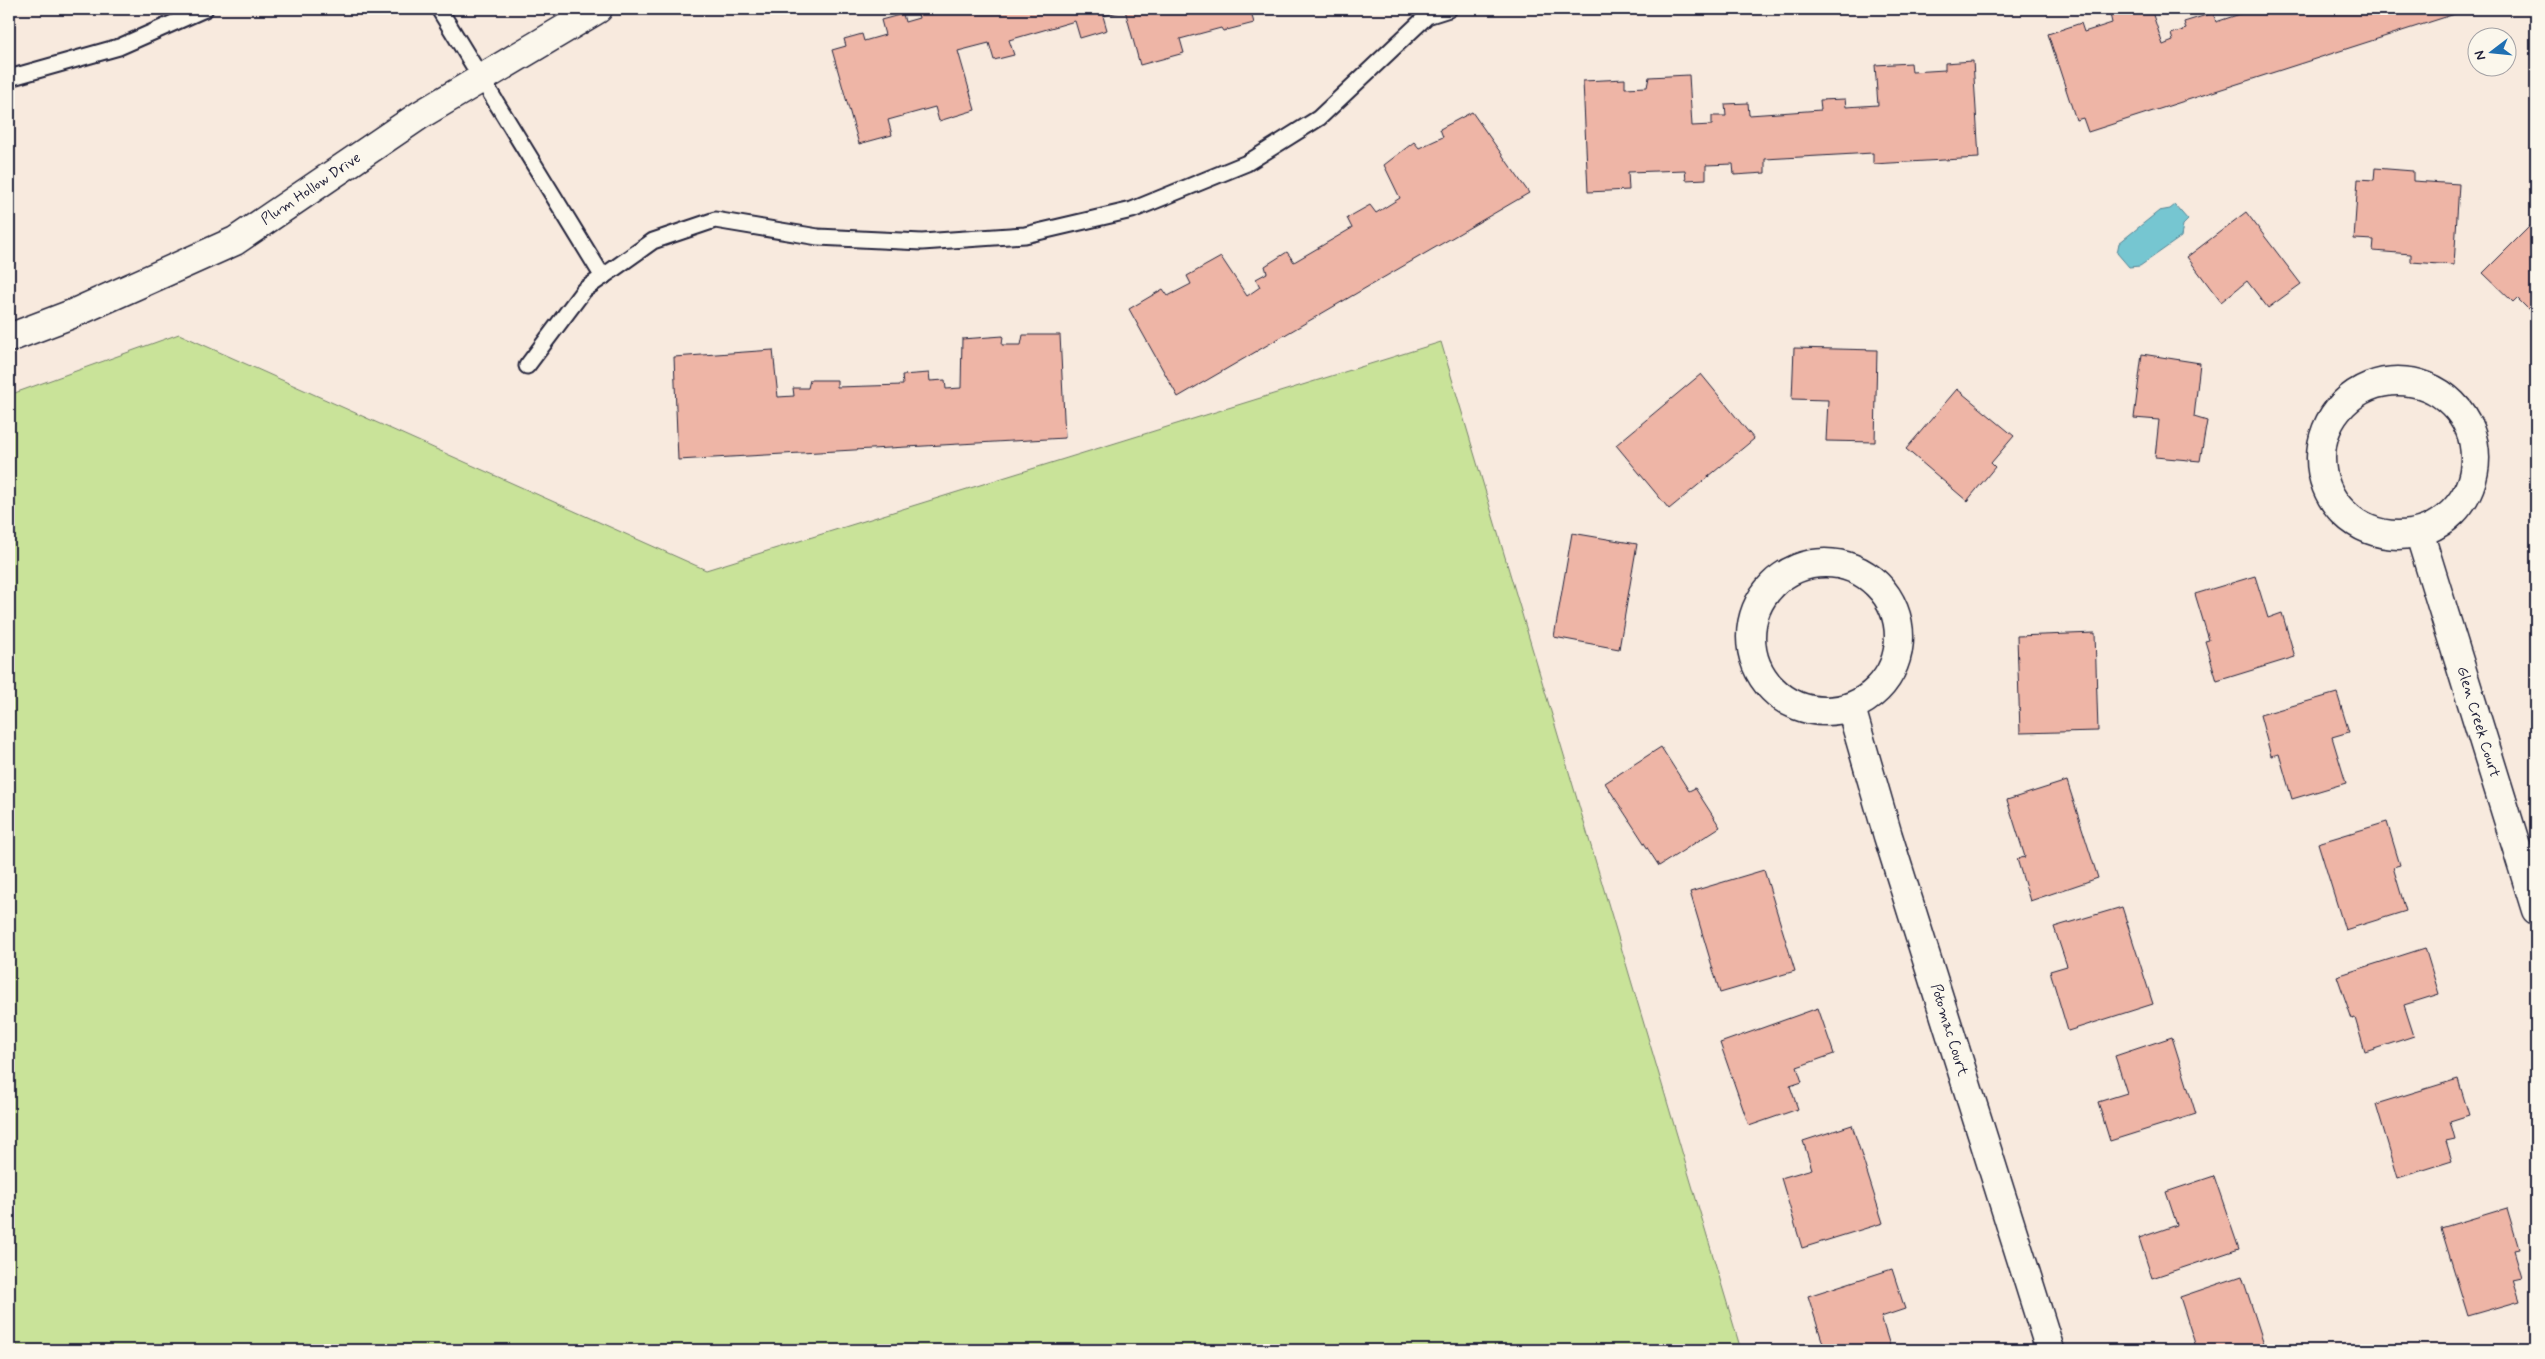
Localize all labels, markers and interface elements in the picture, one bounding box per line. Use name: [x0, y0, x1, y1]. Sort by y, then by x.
north arrow: [2468, 28, 2518, 78]
text: N: [2471, 48, 2490, 62]
street label: Plum Hollow Drive: [257, 148, 365, 230]
street label: Glen Creek Court: [2452, 664, 2504, 780]
street label: Potomac Court: [1925, 981, 1973, 1079]

